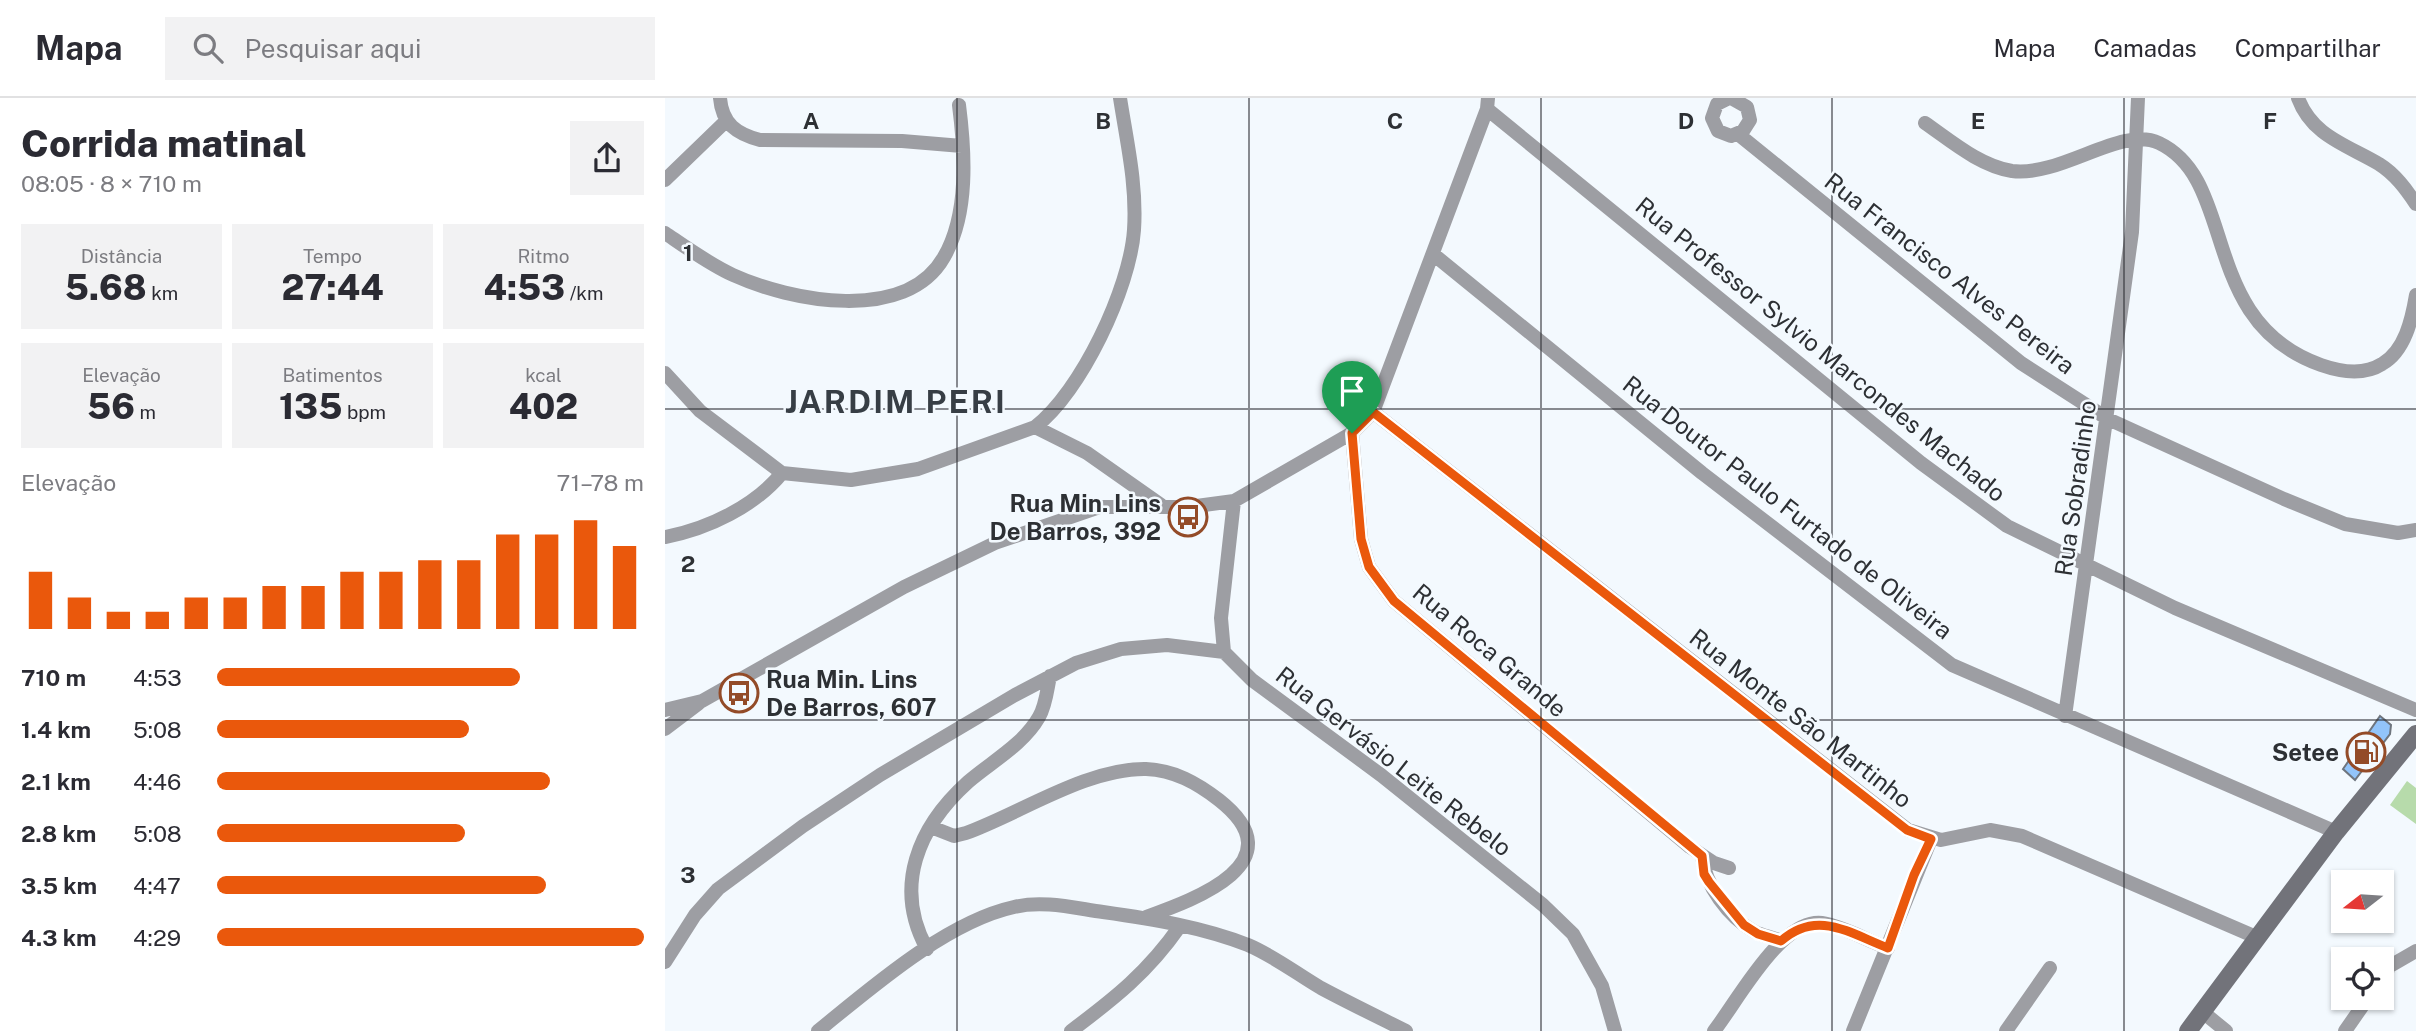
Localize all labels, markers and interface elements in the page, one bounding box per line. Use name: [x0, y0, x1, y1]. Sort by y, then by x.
search box: [165, 17, 655, 80]
text: Mapa: [35, 29, 123, 67]
icon: search: [189, 29, 227, 67]
text: Pesquisar aqui: [245, 33, 421, 64]
text: Mapa: [1994, 34, 2055, 62]
text: Camadas: [2093, 34, 2197, 62]
text: Compartilhar: [2235, 34, 2381, 62]
text: A: [803, 107, 820, 134]
text: B: [1095, 107, 1111, 134]
text: C: [1387, 107, 1403, 134]
text: D: [1678, 107, 1694, 134]
text: E: [1971, 107, 1985, 134]
text: F: [2263, 107, 2277, 134]
text: Corrida matinal: [21, 121, 307, 166]
button: share: [570, 121, 644, 195]
street label: Rua Francisco Alves Pereira: [1819, 167, 2081, 379]
text: 08:05 · 8 × 710 m: [21, 170, 202, 197]
street label: Rua Professor Sylvio Marcondes Machado: [1630, 191, 2012, 507]
text: 1: [683, 239, 693, 266]
text: Distância: [81, 245, 162, 267]
text: Tempo: [303, 245, 362, 267]
text: Ritmo: [517, 245, 570, 267]
text: 5.68: [65, 267, 147, 308]
text: 27:44: [281, 267, 384, 308]
text: 4:53: [484, 267, 565, 308]
text: km: [147, 282, 178, 304]
text: /km: [565, 282, 603, 304]
pin: [1322, 361, 1382, 433]
text: Elevação: [82, 364, 161, 386]
text: Batimentos: [282, 364, 383, 386]
text: kcal: [525, 364, 562, 386]
street label: Rua Doutor Paulo Furtado de Oliveira: [1618, 370, 1958, 644]
icon: arrive: [1333, 372, 1371, 410]
district label: JARDIM PERI: [785, 383, 1007, 420]
text: 56: [87, 386, 135, 427]
text: 135: [279, 386, 342, 427]
text: 402: [509, 386, 578, 427]
street label: Rua Sobradinho: [2049, 398, 2101, 578]
text: m: [135, 401, 156, 423]
text: bpm: [342, 401, 386, 423]
text: Elevação: [21, 469, 116, 496]
text: 71–78 m: [557, 469, 644, 496]
place label: Rua Min. Lins De Barros, 392: [989, 489, 1161, 545]
bus stop icon: Rua Min. Lins De Barros, 392: [1167, 496, 1209, 538]
text: 2: [681, 550, 695, 577]
street label: Rua Roca Grande: [1407, 578, 1573, 722]
street label: Rua Monte São Martinho: [1684, 623, 1918, 813]
street label: Rua Gervásio Leite Rebelo: [1271, 660, 1517, 862]
text: 710 m: [21, 664, 86, 691]
text: 4:53: [133, 664, 182, 691]
place label: Rua Min. Lins De Barros, 607: [766, 665, 937, 721]
bus stop icon: Rua Min. Lins De Barros, 607: [718, 672, 760, 714]
text: 1.4 km: [21, 716, 91, 743]
text: 5:08: [133, 716, 182, 743]
fuel station icon: Setee: [2345, 731, 2387, 773]
place label: Setee: [2272, 738, 2339, 766]
text: 2.1 km: [21, 768, 91, 795]
text: 4:46: [133, 768, 181, 795]
text: 2.8 km: [21, 820, 96, 847]
text: 5:08: [133, 820, 182, 847]
text: 3: [680, 861, 696, 888]
north arrow: [2331, 870, 2394, 933]
map controls: [2331, 870, 2394, 1010]
text: 3.5 km: [21, 872, 97, 899]
text: 4:47: [133, 872, 181, 899]
text: 4.3 km: [21, 924, 97, 951]
text: 4:29: [133, 924, 181, 951]
button: locate: [2331, 947, 2394, 1010]

